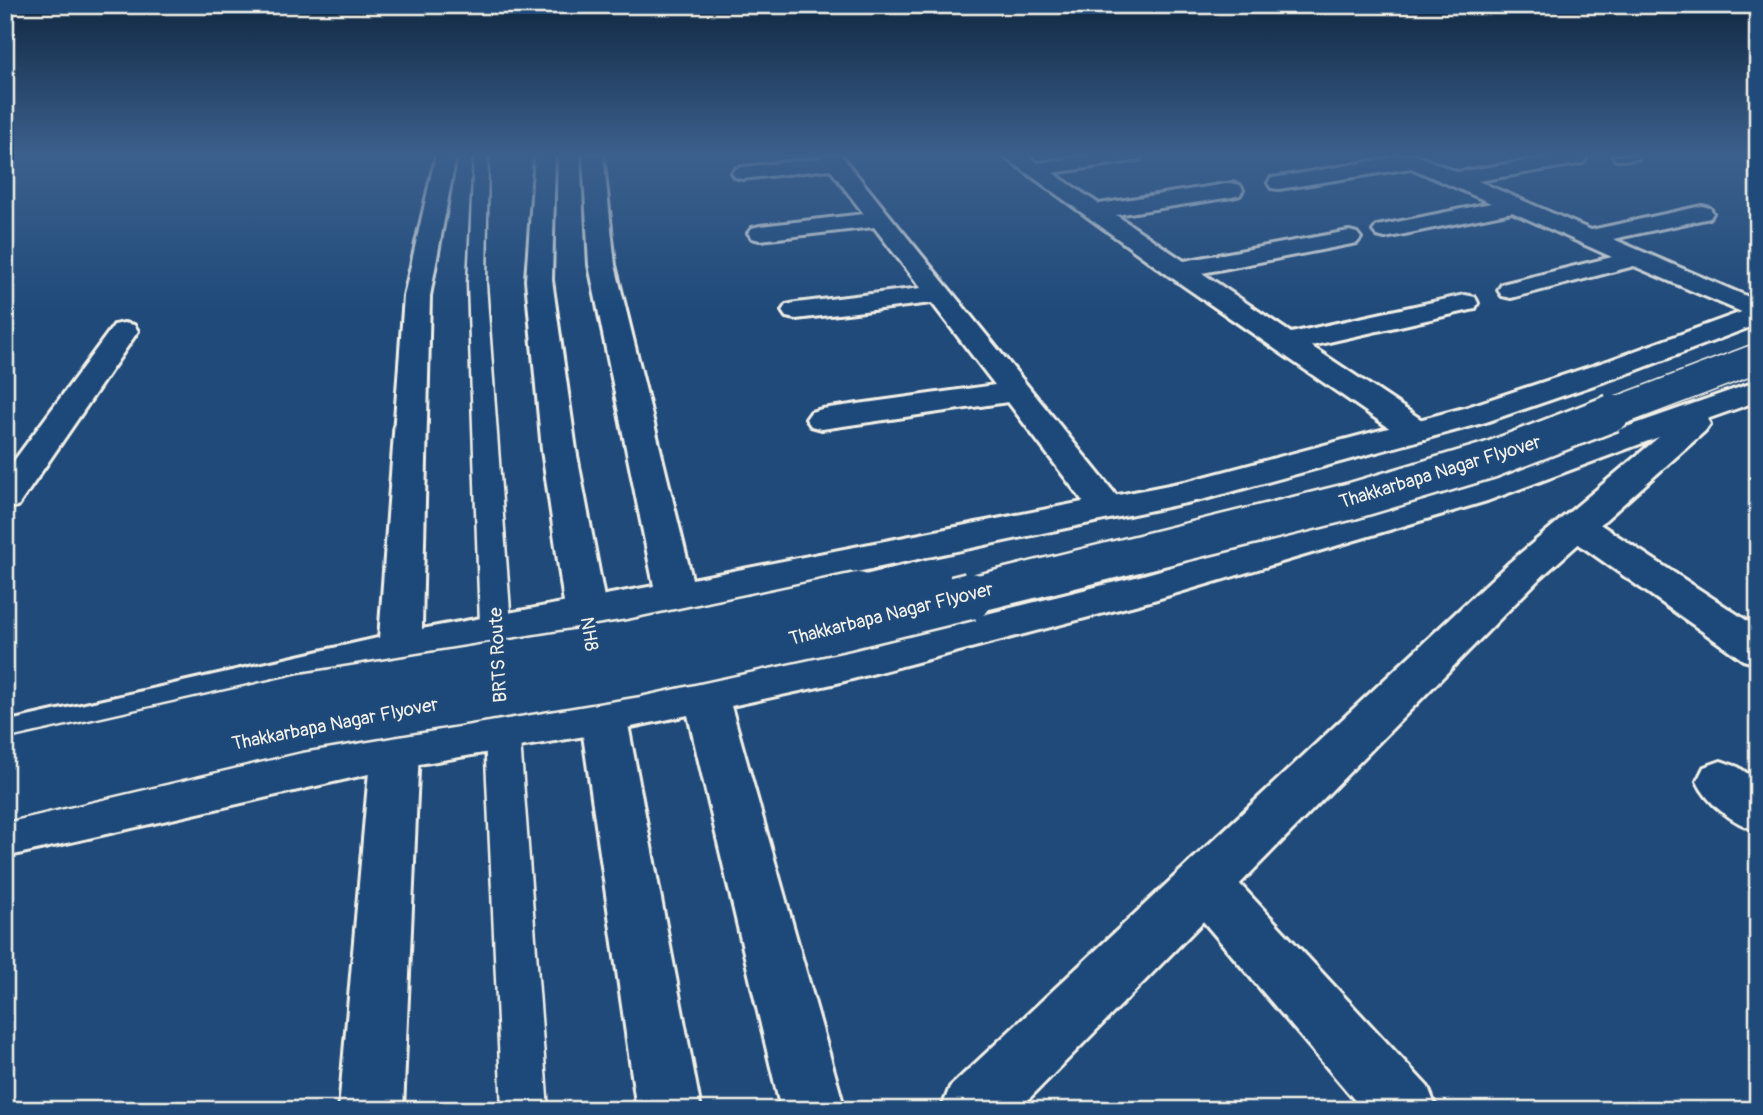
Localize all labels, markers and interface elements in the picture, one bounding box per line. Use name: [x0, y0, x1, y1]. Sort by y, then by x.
street label: Thakkarbapa Nagar Flyover: [1336, 430, 1544, 514]
street label: Thakkarbapa Nagar Flyover: [786, 577, 996, 651]
street label: BRTS Route: [483, 606, 512, 703]
street label: NH8: [574, 615, 604, 653]
street label: Thakkarbapa Nagar Flyover: [230, 692, 440, 756]

